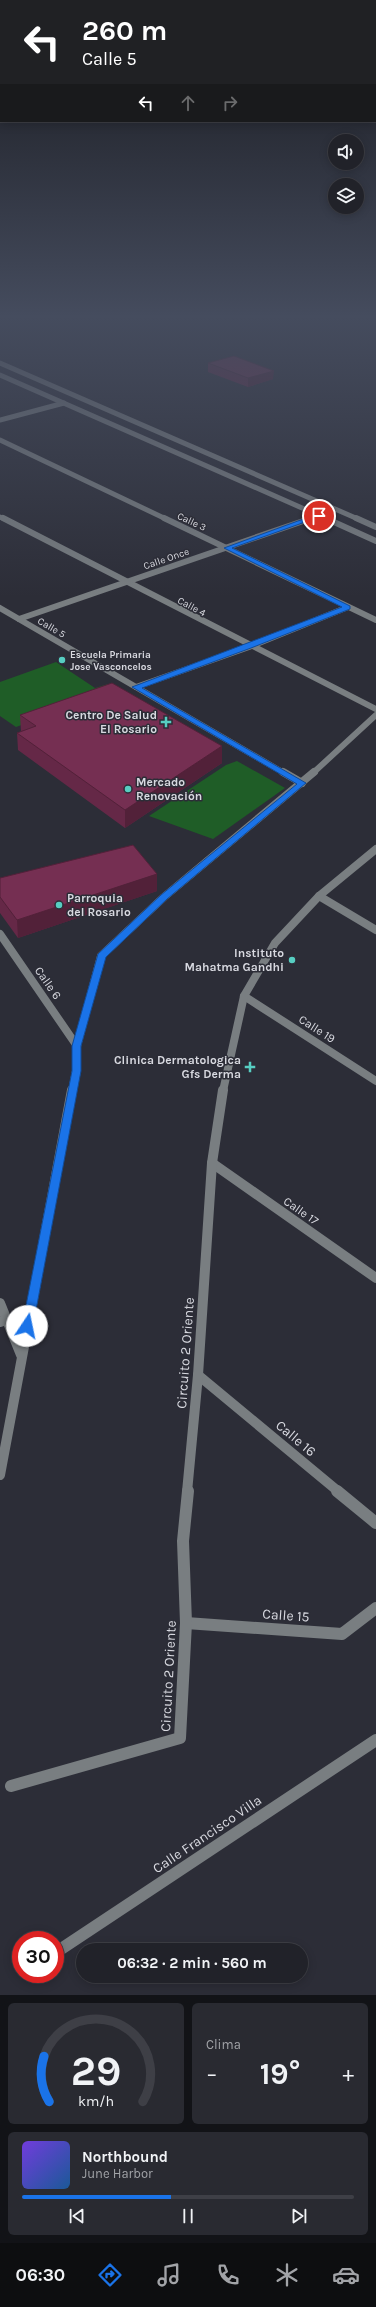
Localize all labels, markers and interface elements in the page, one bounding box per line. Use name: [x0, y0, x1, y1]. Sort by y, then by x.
text: 260 m: [82, 14, 167, 47]
icon: left: [16, 16, 68, 68]
text: Calle 5: [82, 48, 137, 70]
icon: left: [135, 92, 157, 114]
icon: ahead: [177, 92, 199, 114]
icon: right: [219, 92, 241, 114]
map controls: [328, 134, 364, 214]
button: sound: [328, 134, 364, 170]
button: layers: [328, 178, 364, 214]
pin: [302, 499, 336, 533]
icon: arrive: [308, 505, 330, 527]
street label: Calle 3: [175, 510, 208, 534]
street label: Calle Once: [142, 546, 191, 572]
street label: Calle 4: [175, 594, 208, 619]
street label: Calle 5: [35, 615, 68, 641]
place label: Escuela Primaria Jose Vasconcelos: [70, 649, 152, 673]
marker: Escuela Primaria Jose Vasconcelos: [57, 655, 67, 665]
place label: Centro De Salud El Rosario: [65, 708, 157, 736]
marker: Centro De Salud El Rosario: [160, 716, 172, 728]
place label: Mercado Renovación: [136, 775, 202, 803]
marker: Mercado Renovación: [123, 784, 133, 794]
place label: Parroquia del Rosario: [67, 891, 131, 919]
marker: Parroquia del Rosario: [54, 900, 64, 910]
place label: Instituto Mahatma Gandhi: [184, 946, 284, 974]
marker: Instituto Mahatma Gandhi: [287, 955, 297, 965]
street label: Calle 6: [32, 964, 64, 1002]
street label: Calle 19: [296, 1012, 338, 1046]
place label: Clinica Dermatologica Gfs Derma: [114, 1053, 241, 1081]
marker: Clinica Dermatologica Gfs Derma: [244, 1061, 256, 1073]
street label: Calle 17: [281, 1194, 321, 1228]
street label: Circuito 2 Oriente: [173, 1297, 198, 1409]
position arrow: [6, 1305, 48, 1347]
street label: Calle 16: [272, 1417, 319, 1460]
street label: Calle 15: [262, 1605, 310, 1626]
street label: Circuito 2 Oriente: [157, 1620, 180, 1732]
street label: Calle Francisco Villa: [150, 1792, 265, 1877]
speed limit sign: 30: [12, 1931, 64, 1983]
text: 06:32 · 2 min · 560 m: [117, 1954, 267, 1972]
text: Clima: [206, 2037, 241, 2052]
text: 29: [71, 2046, 121, 2094]
text: 19°: [260, 2056, 300, 2092]
text: −: [206, 2061, 218, 2087]
text: +: [342, 2061, 354, 2087]
text: km/h: [78, 2092, 114, 2109]
text: Northbound: [82, 2148, 168, 2166]
text: June Harbor: [82, 2166, 153, 2181]
icon: previous: [66, 2205, 88, 2227]
icon: pause: [177, 2205, 199, 2227]
icon: next: [288, 2205, 310, 2227]
icon: directions: [96, 2261, 124, 2289]
icon: music: [155, 2261, 183, 2289]
icon: phone: [214, 2261, 242, 2289]
icon: climate: [273, 2261, 301, 2289]
icon: car: [332, 2261, 360, 2289]
text: 06:30: [16, 2264, 65, 2286]

